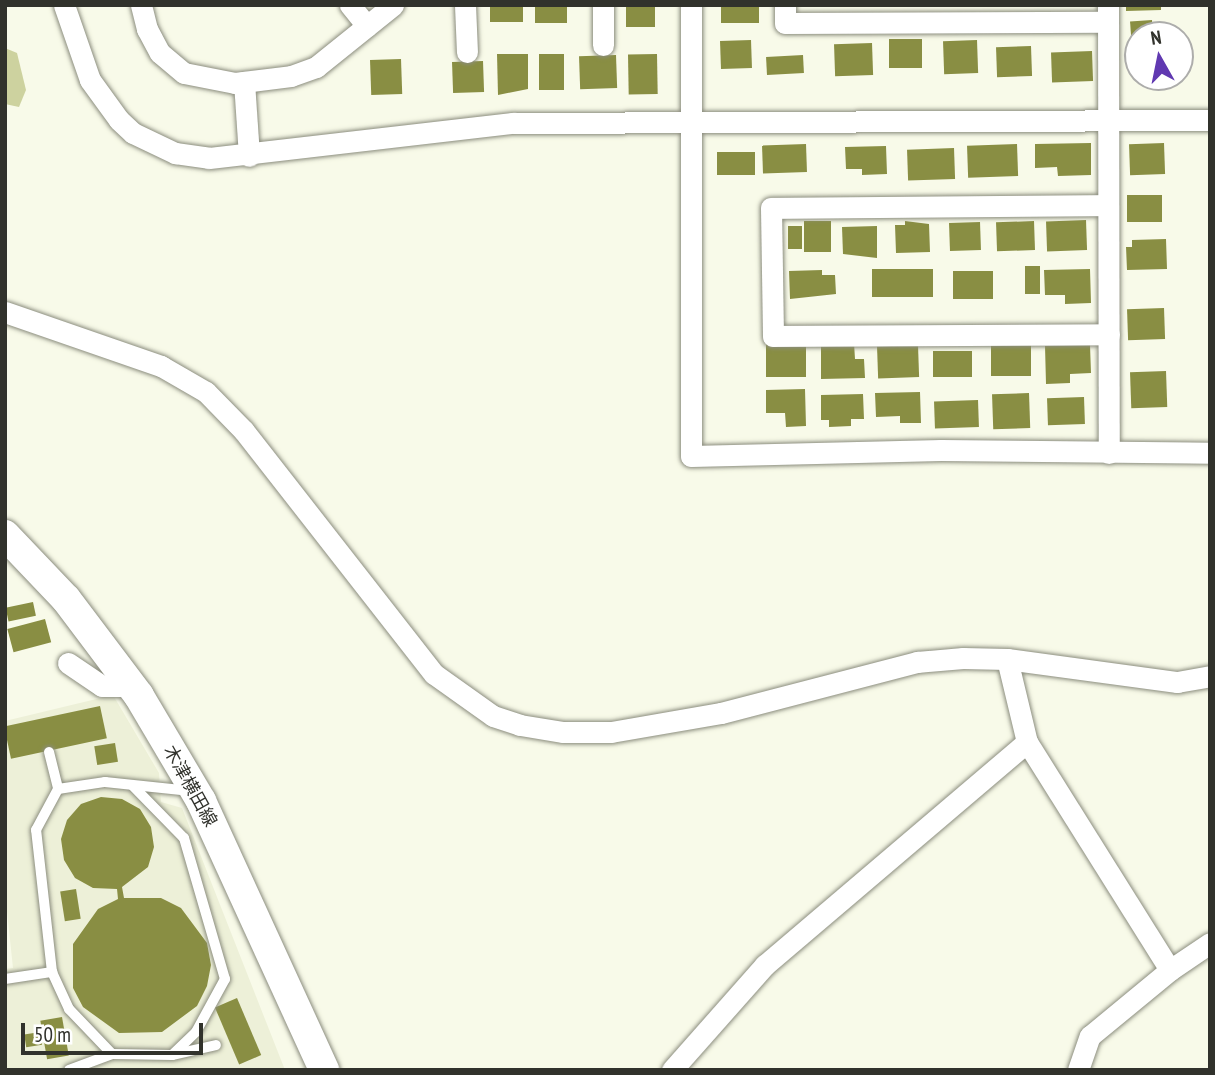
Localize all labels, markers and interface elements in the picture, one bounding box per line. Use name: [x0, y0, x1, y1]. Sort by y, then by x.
north arrow: [1124, 21, 1194, 91]
text: N: [1149, 25, 1163, 50]
street label: 木津横田線: [159, 741, 221, 831]
scale bar: [24, 1009, 206, 1052]
text: 50 m: [34, 1021, 71, 1048]

